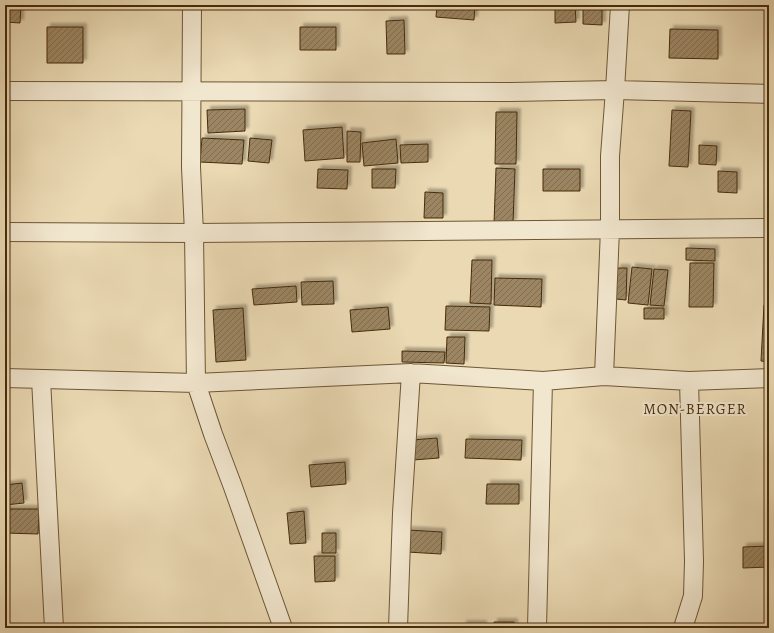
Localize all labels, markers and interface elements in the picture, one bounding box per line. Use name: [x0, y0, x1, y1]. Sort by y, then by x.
district label: MON-BERGER: [643, 399, 747, 419]

